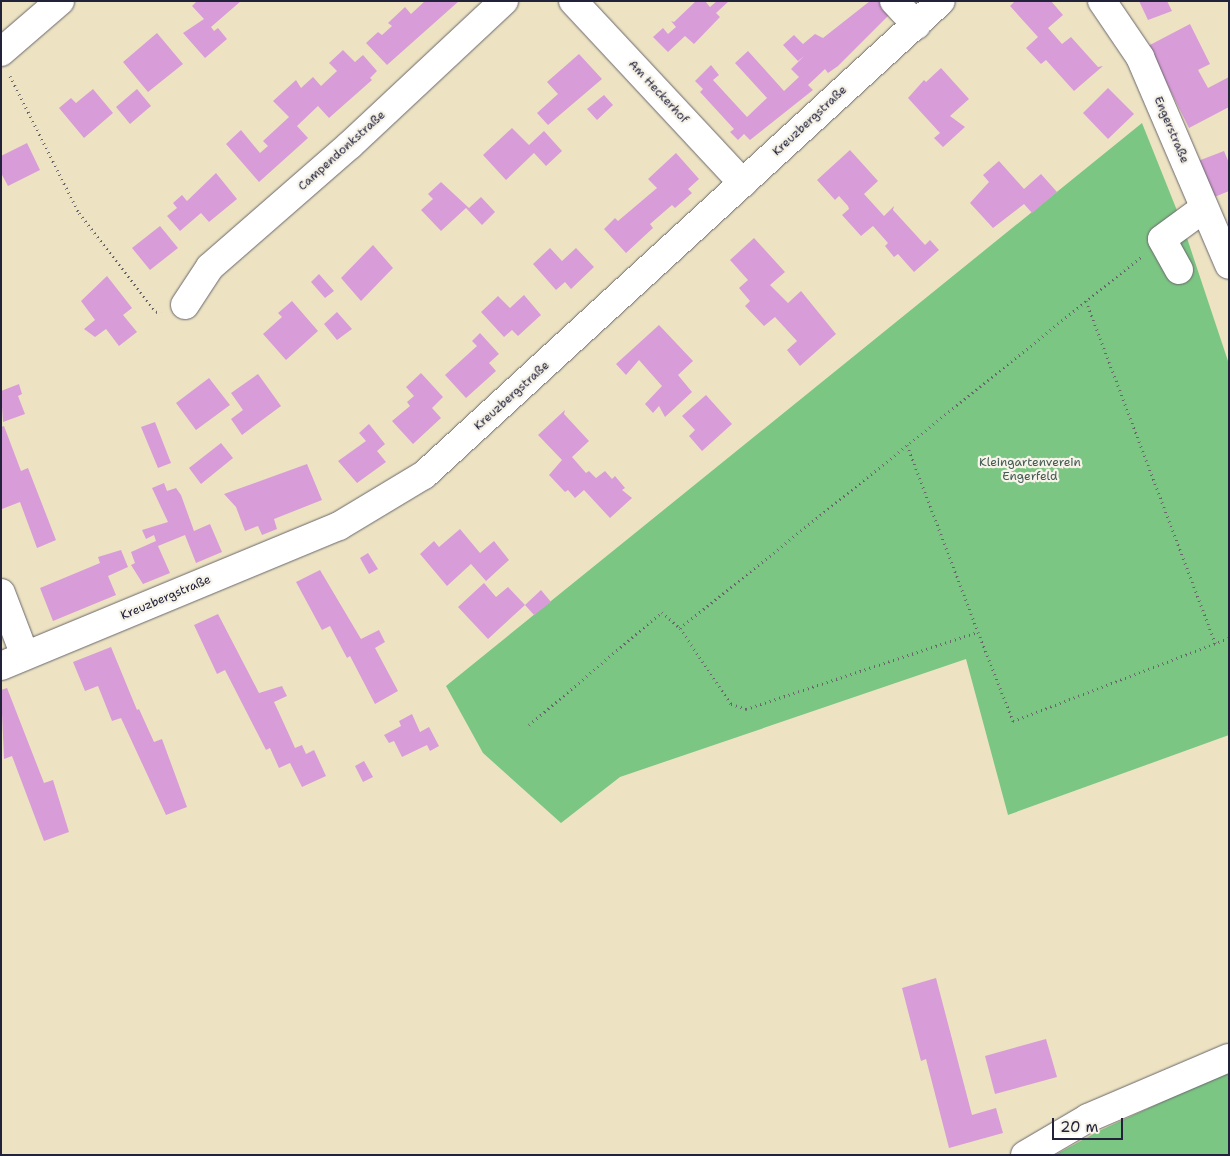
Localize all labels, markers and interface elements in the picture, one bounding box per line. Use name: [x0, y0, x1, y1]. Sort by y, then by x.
street label: Am Heckerhof: [625, 57, 691, 127]
street label: Kreuzbergstraße: [770, 83, 850, 159]
street label: Engerstraße: [1150, 94, 1192, 166]
street label: Campendonkstraße: [295, 108, 389, 194]
street label: Kreuzbergstraße: [471, 358, 553, 434]
park label: Kleingartenverein Engerfeld: [979, 456, 1081, 484]
street label: Kreuzbergstraße: [119, 573, 213, 623]
scale bar: [1055, 1108, 1126, 1140]
text: 20 m: [1060, 1117, 1099, 1137]

